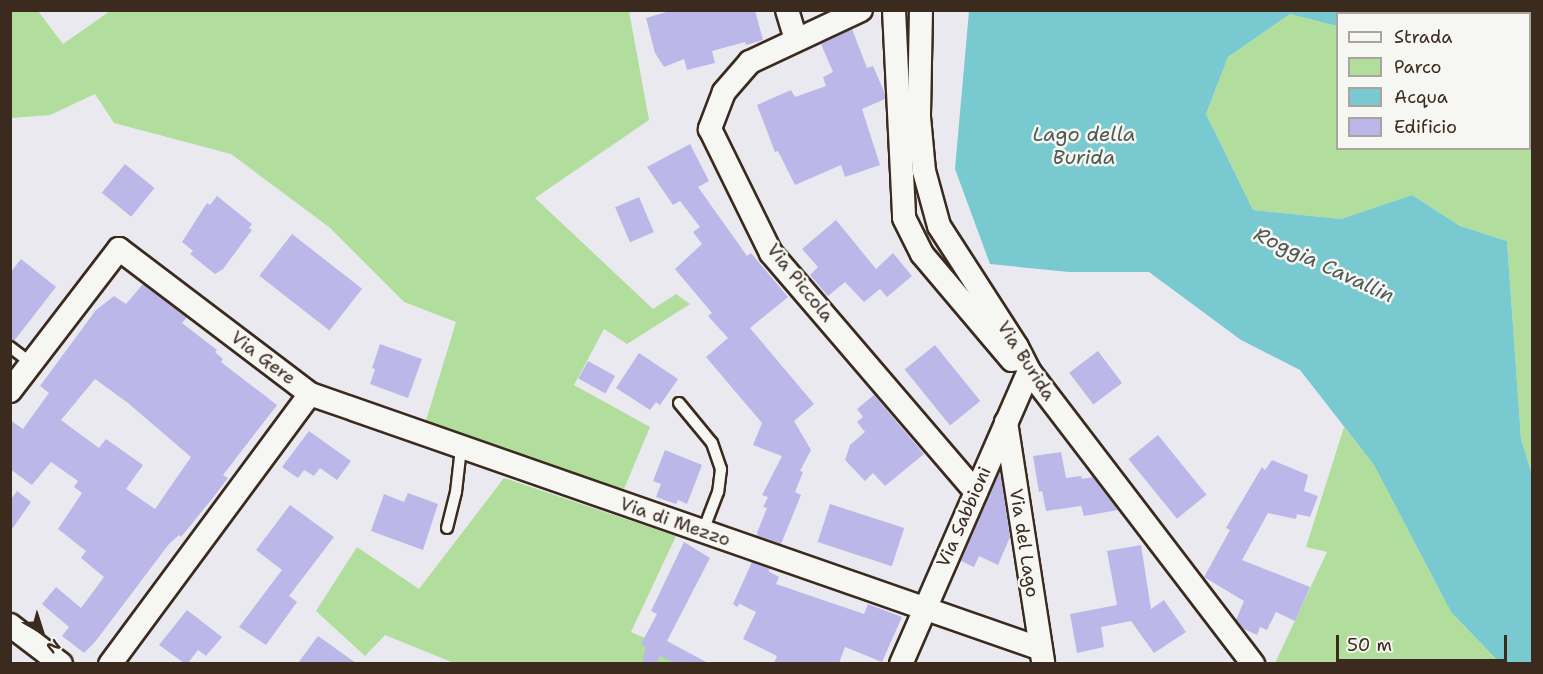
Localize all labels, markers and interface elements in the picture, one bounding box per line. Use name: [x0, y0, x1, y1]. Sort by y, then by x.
legend: [1336, 12, 1531, 150]
text: Strada: [1394, 25, 1453, 49]
text: Parco: [1394, 55, 1442, 79]
text: Acqua: [1394, 85, 1448, 109]
text: Edificio: [1394, 115, 1457, 139]
water label: Lago della Burida: [1033, 122, 1135, 169]
water label: Roggia Cavallin: [1250, 222, 1398, 308]
street label: Via Piccola: [762, 240, 838, 326]
street label: Via Burida: [992, 317, 1060, 405]
street label: Via Gere: [226, 327, 300, 389]
street label: Via Sabbioni: [932, 463, 996, 571]
street label: Via del Lago: [1005, 487, 1043, 599]
street label: Via di Mezzo: [617, 493, 733, 551]
north arrow: [12, 602, 72, 662]
scale bar: [1339, 623, 1510, 661]
text: 50 m: [1347, 633, 1392, 657]
text: N: [42, 634, 65, 659]

